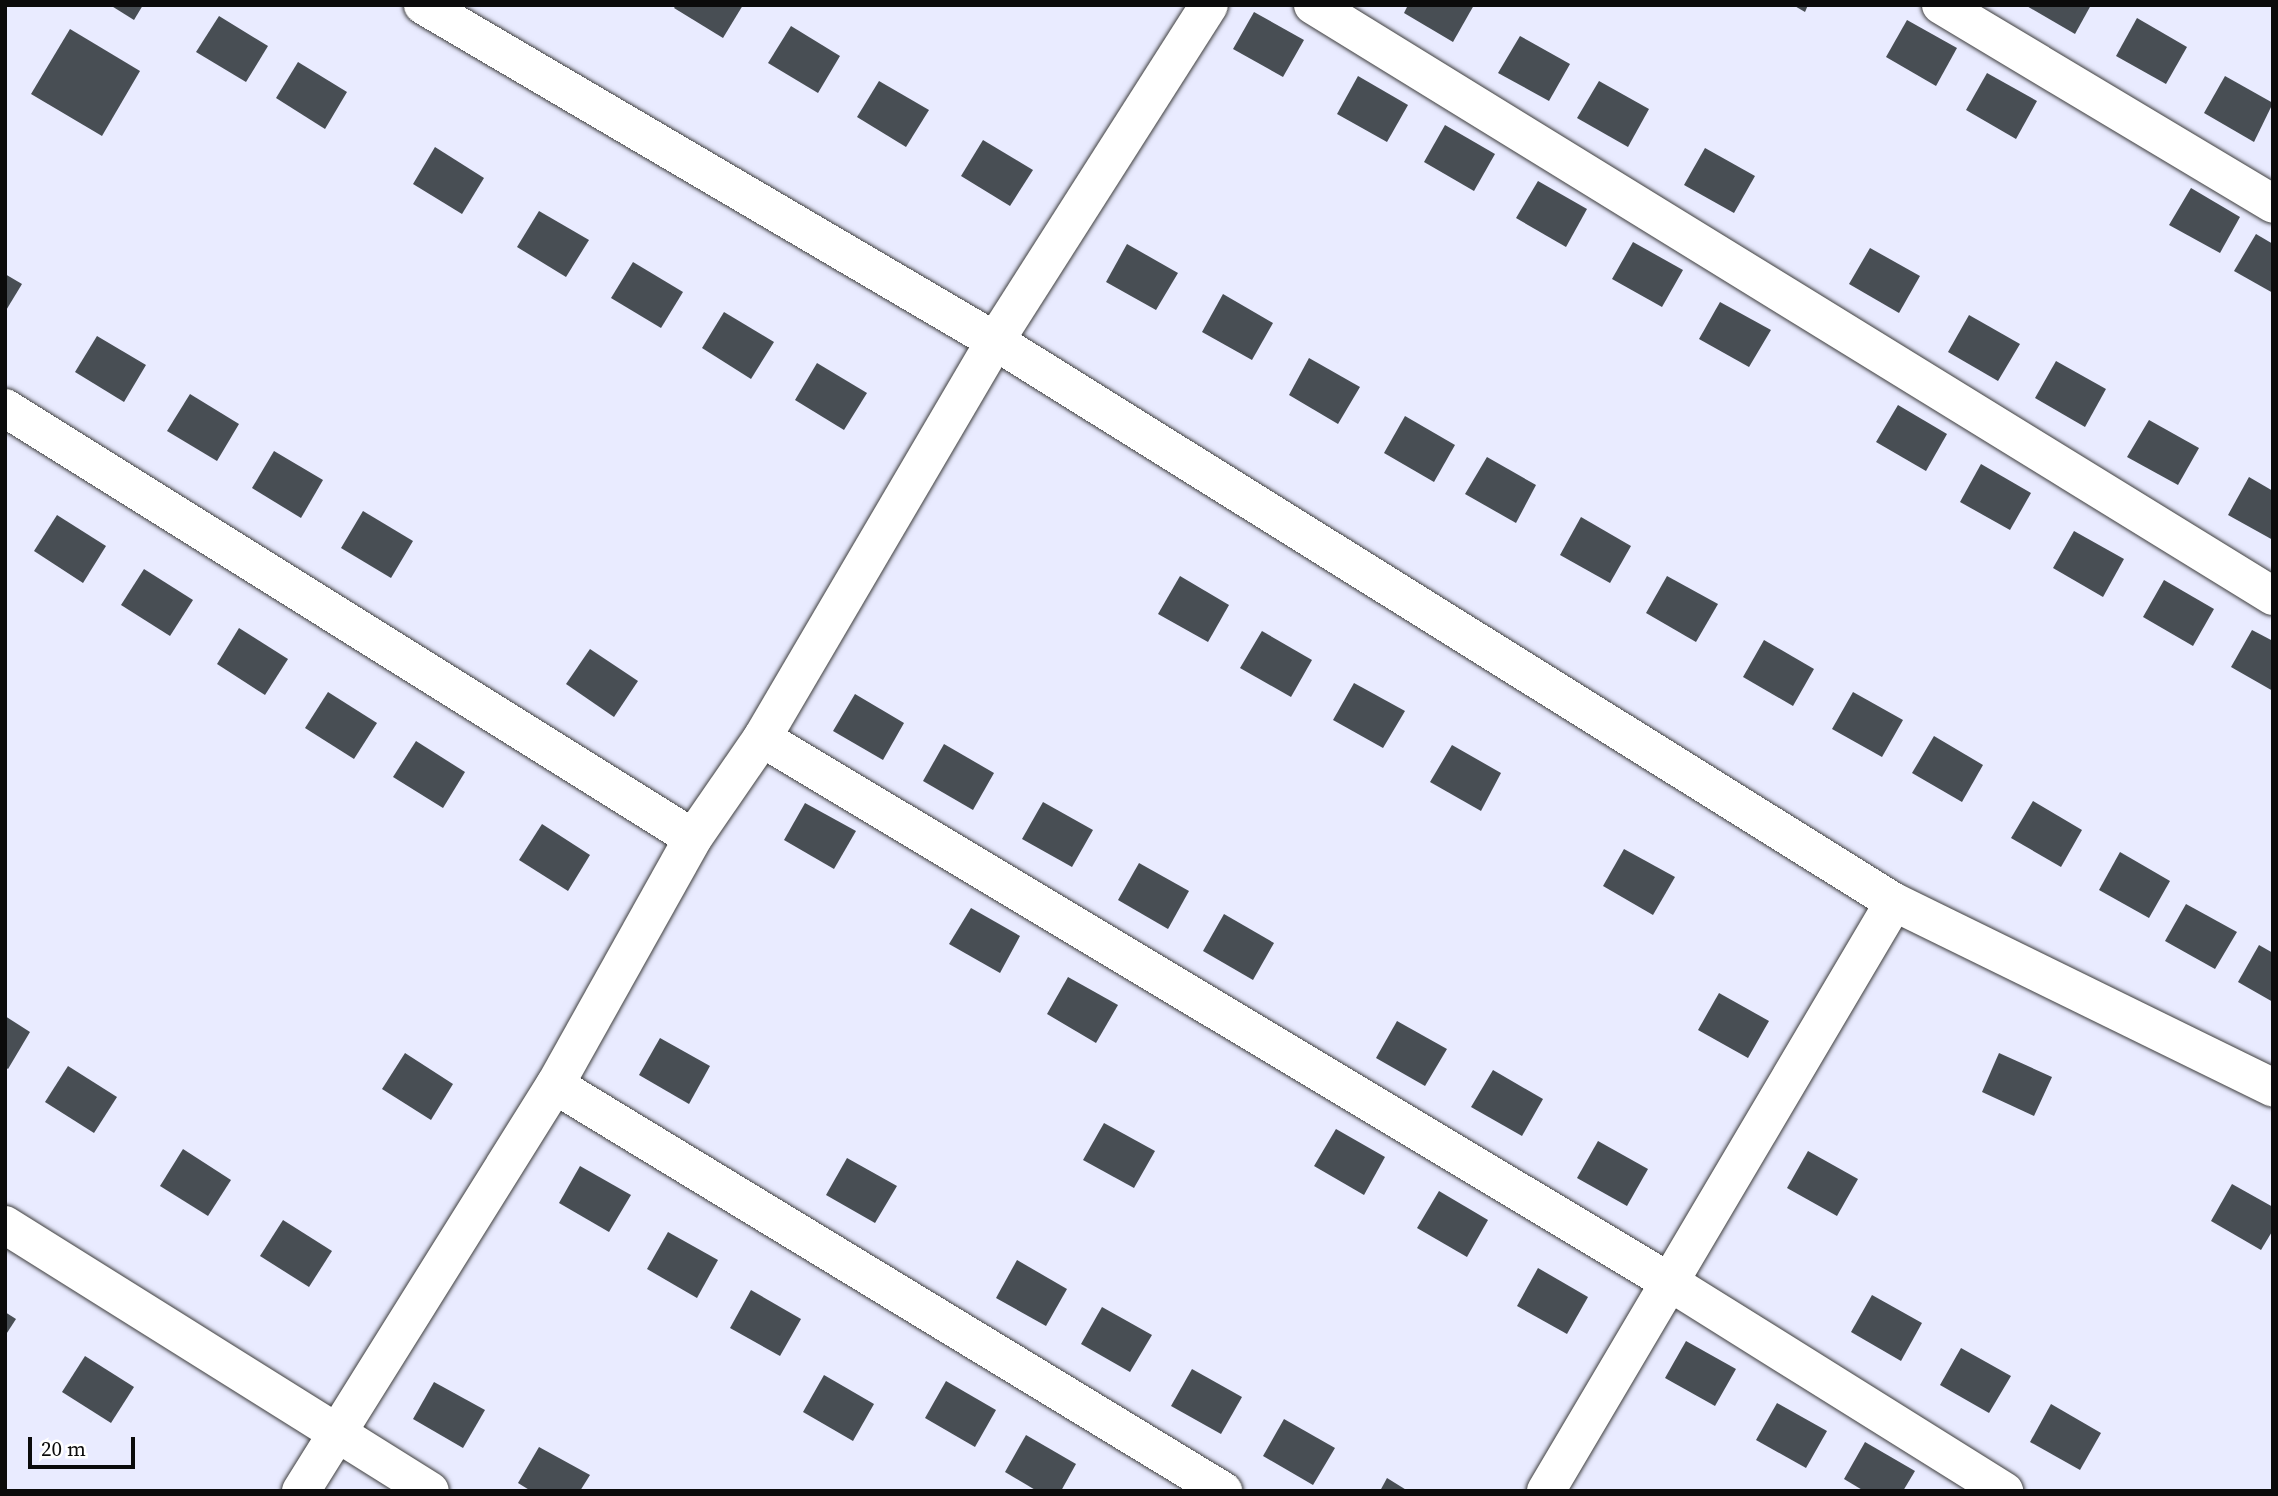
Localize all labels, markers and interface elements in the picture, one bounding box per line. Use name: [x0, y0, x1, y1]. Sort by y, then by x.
scale bar: [32, 1422, 138, 1466]
text: 20 m: [41, 1434, 86, 1463]

